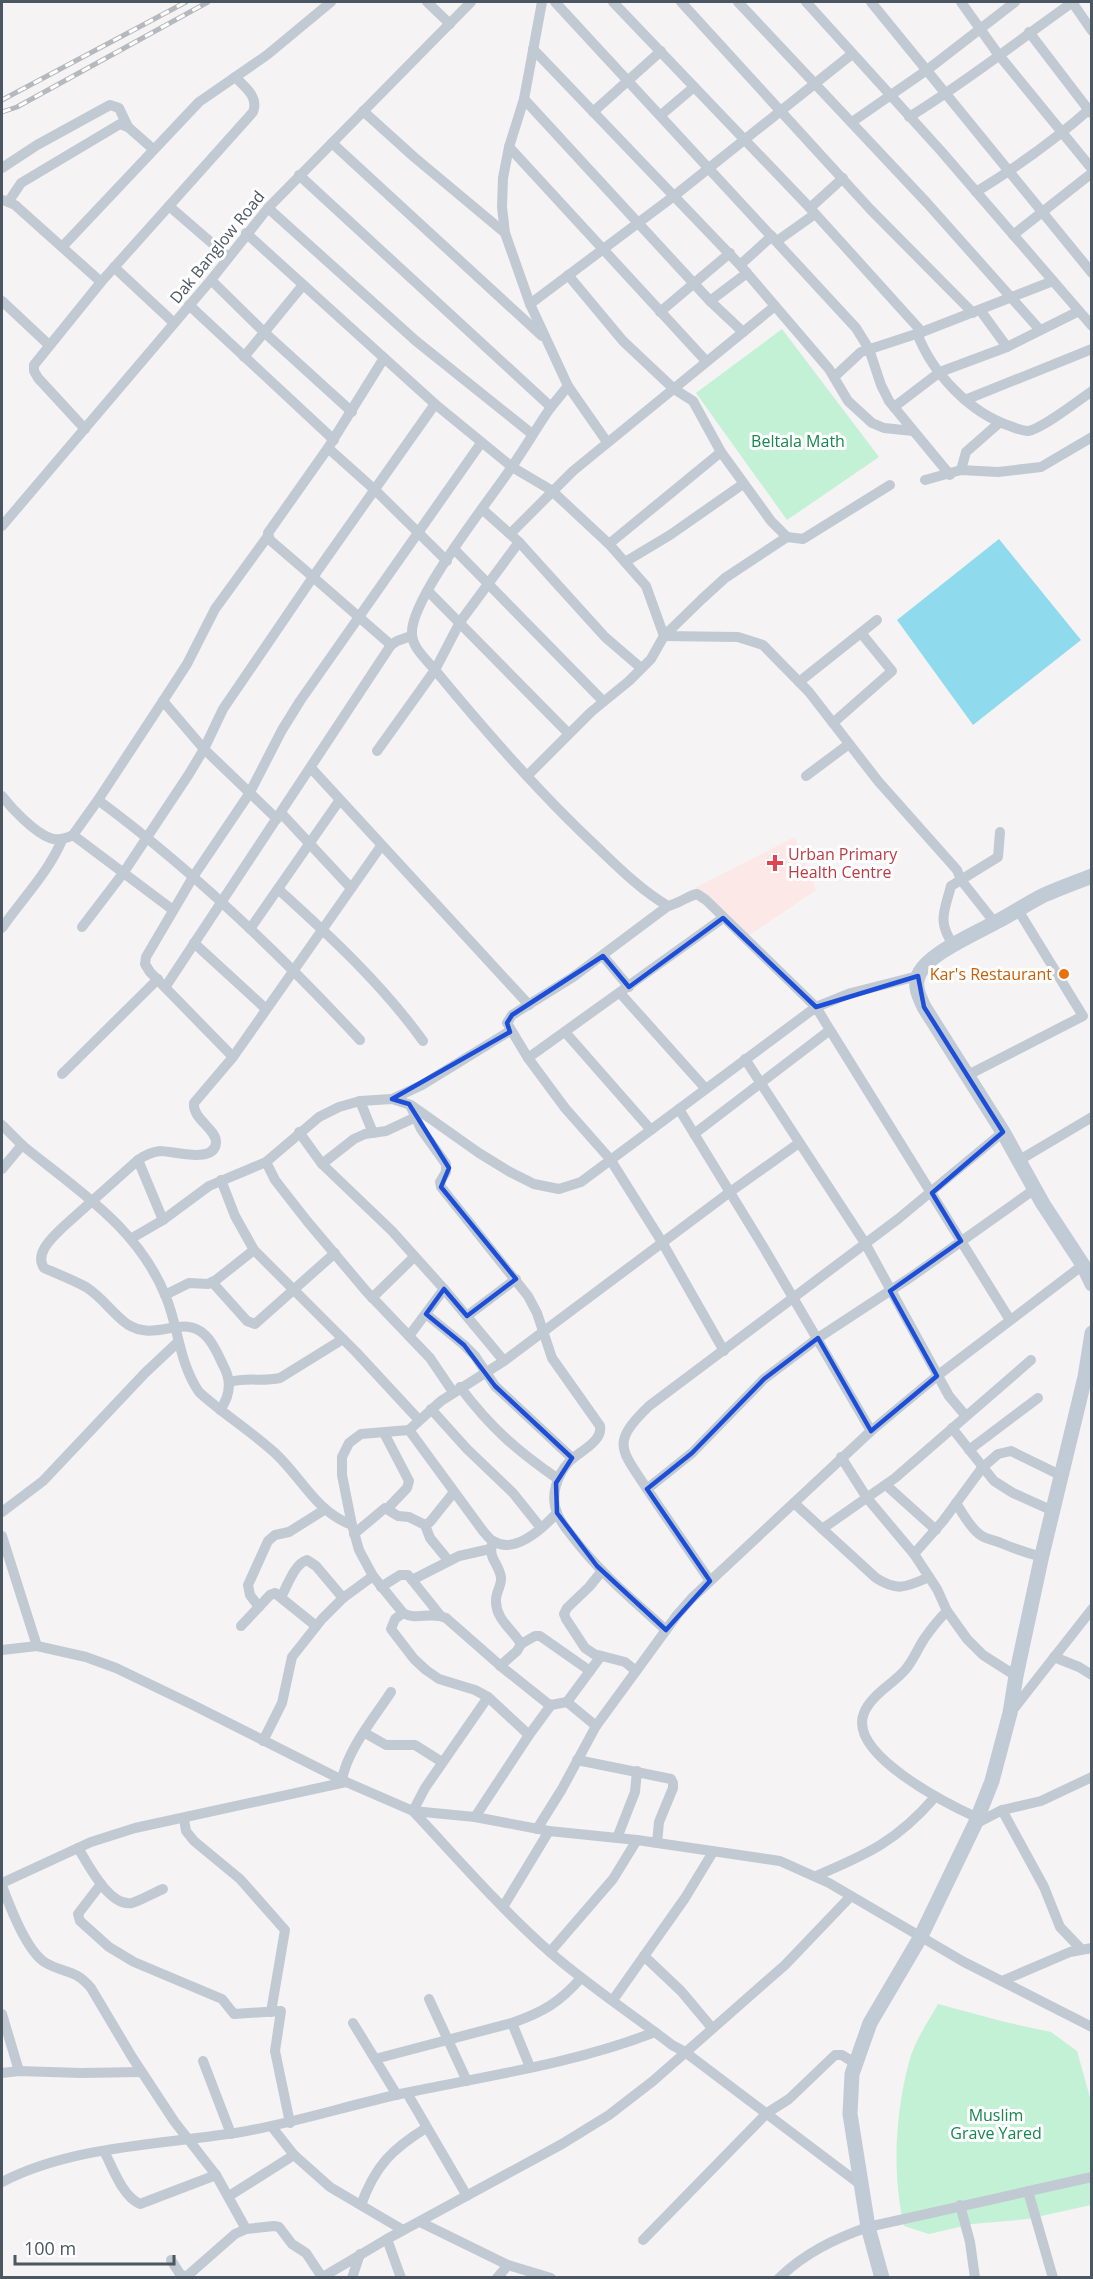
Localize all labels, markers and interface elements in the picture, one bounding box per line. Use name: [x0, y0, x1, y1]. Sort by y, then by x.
street label: Dak Banglow Road: [165, 186, 269, 308]
park label: Beltala Math: [751, 430, 845, 452]
place label: Urban Primary Health Centre: [788, 843, 898, 883]
marker: Urban Primary Health Centre: [766, 854, 784, 872]
place label: Kar's Restaurant: [930, 963, 1052, 985]
marker: Kar's Restaurant: [1057, 967, 1071, 981]
park label: Muslim Grave Yared: [950, 2104, 1042, 2144]
scale bar: [15, 2228, 174, 2266]
text: 100 m: [24, 2236, 76, 2260]

